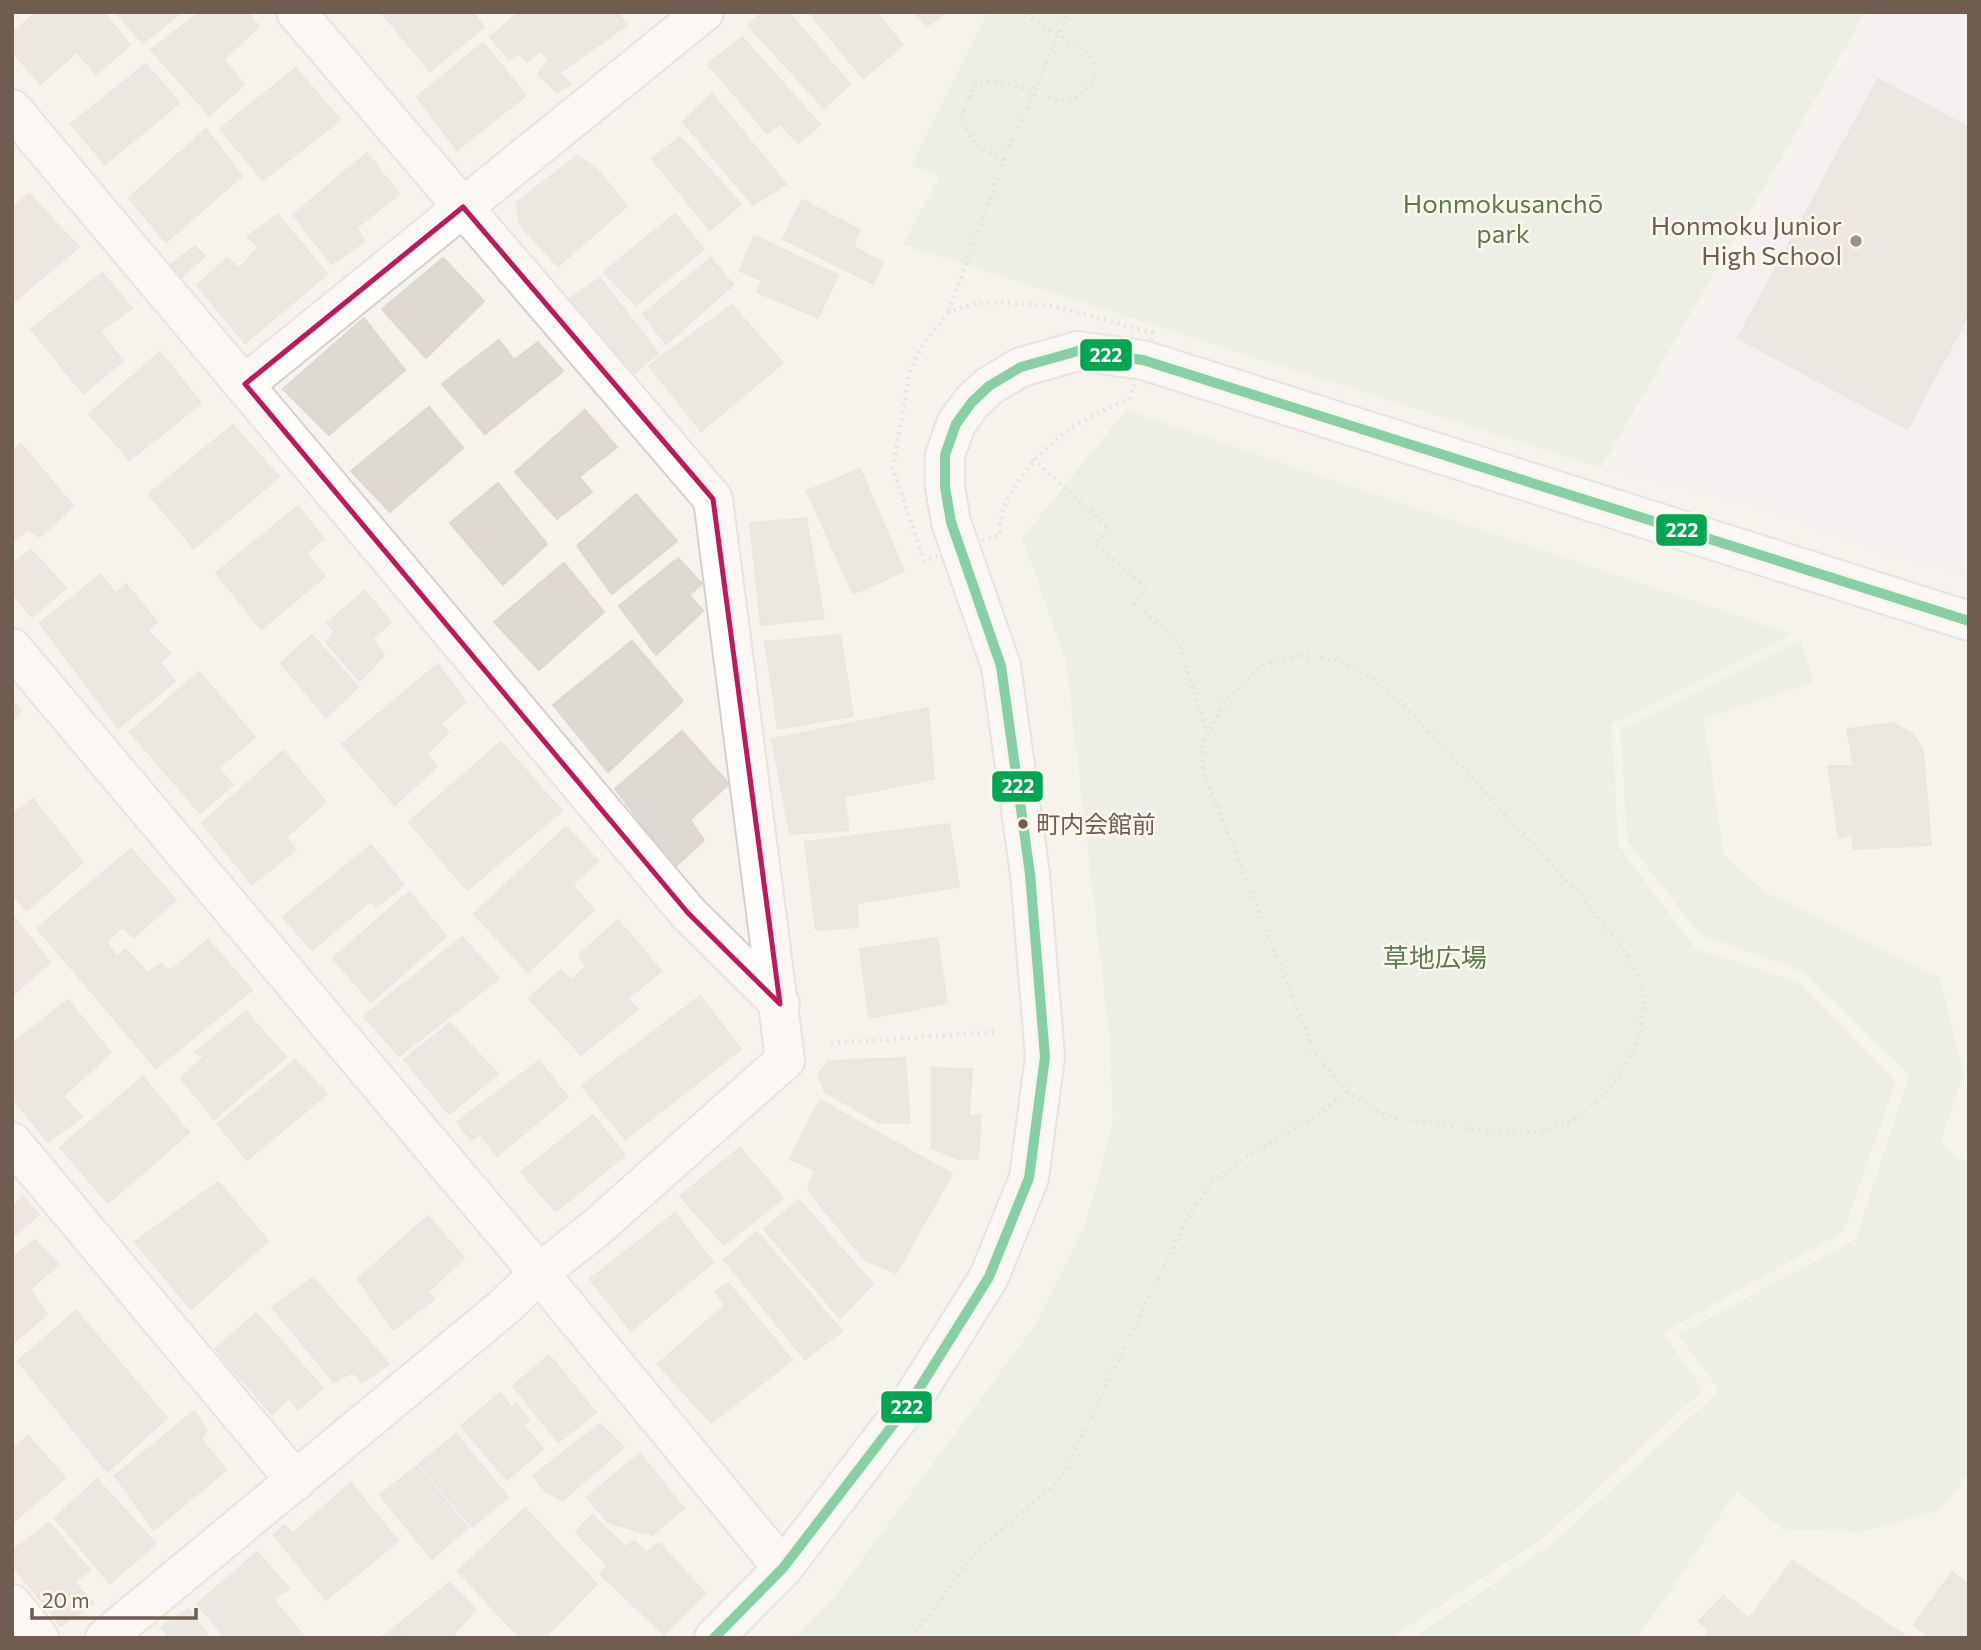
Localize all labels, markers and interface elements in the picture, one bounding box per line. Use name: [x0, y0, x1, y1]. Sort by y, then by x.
park label: Honmokusanchō park: [1403, 187, 1603, 248]
place label: Honmoku Junior High School: [1651, 209, 1842, 270]
marker: Honmoku Junior High School: [1848, 233, 1864, 249]
line badge: 222: [1079, 338, 1133, 372]
text: 222: [1090, 343, 1122, 366]
line badge: 222: [1655, 513, 1708, 547]
text: 222: [1666, 518, 1698, 541]
line badge: 222: [991, 770, 1044, 803]
text: 222: [1002, 774, 1034, 797]
place label: 町内会館前: [1036, 809, 1156, 838]
marker: 町内会館前: [1016, 817, 1030, 831]
park label: 草地広場: [1383, 941, 1487, 972]
line badge: 222: [880, 1390, 933, 1424]
text: 222: [891, 1395, 923, 1418]
scale bar: [32, 1576, 196, 1620]
text: 20 m: [42, 1587, 90, 1612]

